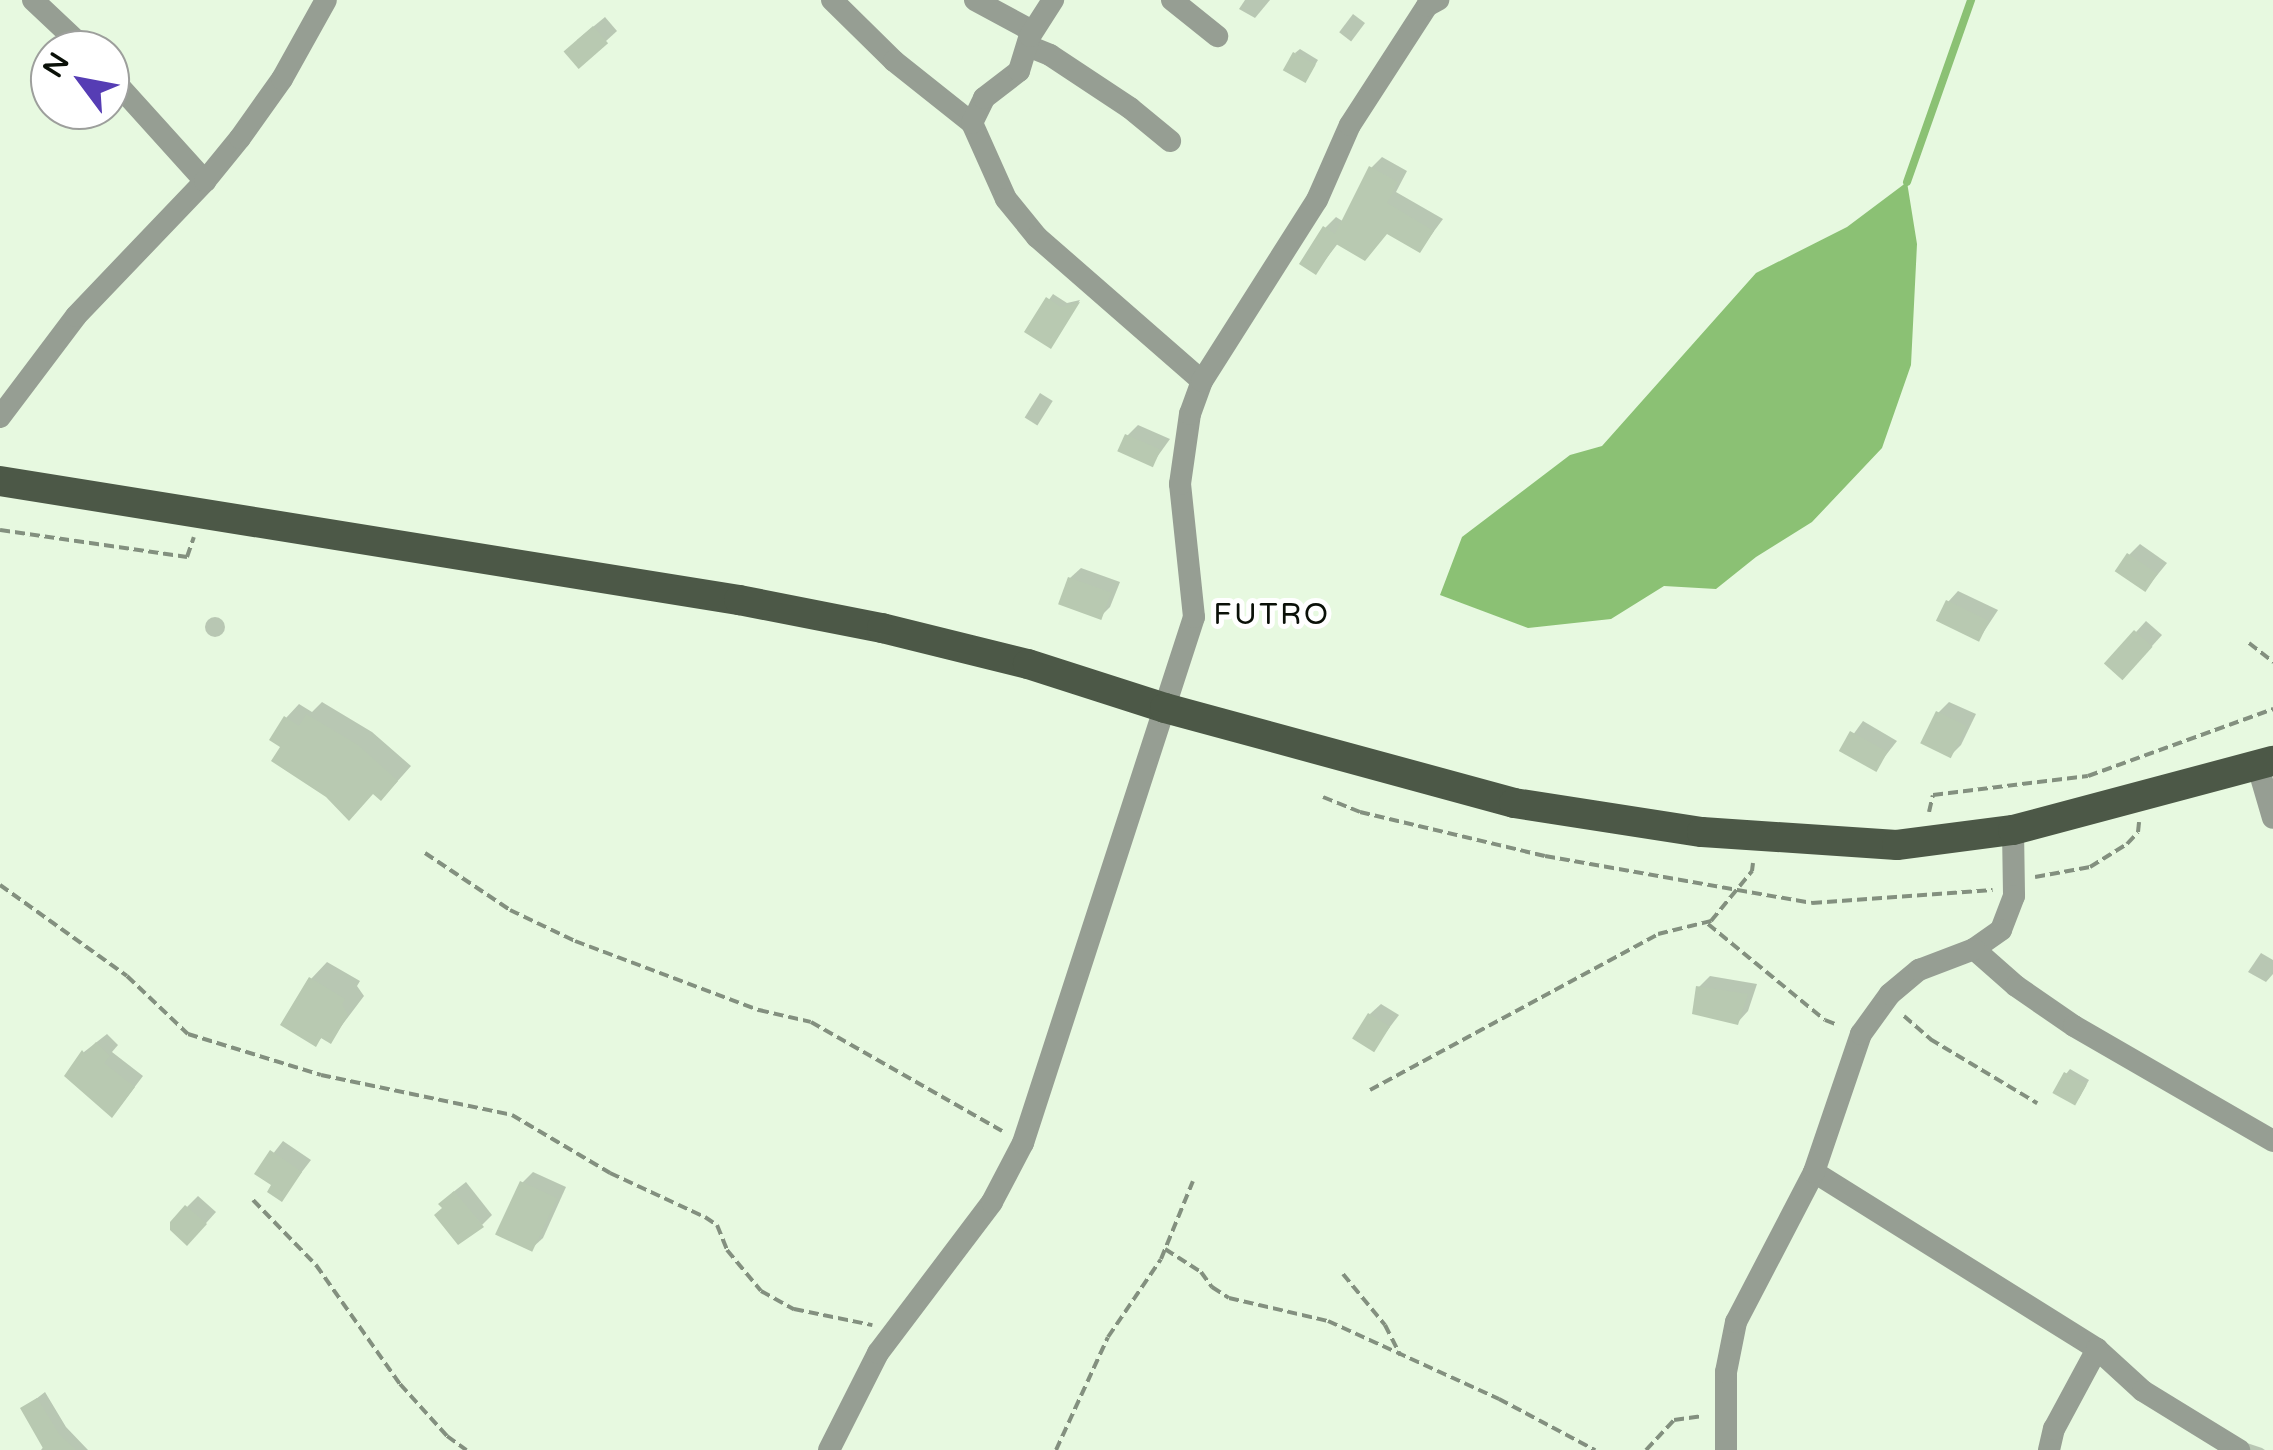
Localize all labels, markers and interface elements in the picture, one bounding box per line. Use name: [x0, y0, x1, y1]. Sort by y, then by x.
north arrow: [30, 30, 130, 130]
text: N: [36, 47, 77, 84]
district label: FUTRO: [1213, 597, 1331, 633]

